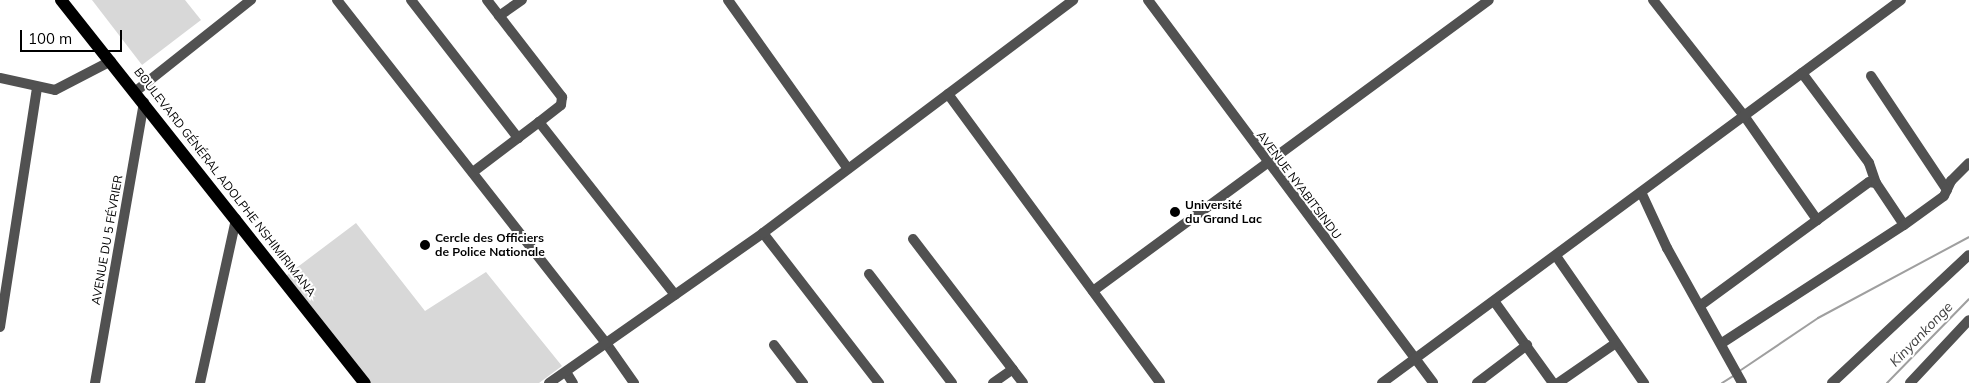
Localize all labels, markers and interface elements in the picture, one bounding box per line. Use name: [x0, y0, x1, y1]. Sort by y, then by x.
scale bar: [22, 20, 125, 52]
text: 100 m: [28, 29, 72, 48]
street label: BOULEVARD GÉNÉRAL ADOLPHE NSHIMIRIMANA: [131, 65, 319, 299]
street label: AVENUE NYABITSINDU: [1254, 128, 1344, 242]
street label: AVENUE DU 5 FÉVRIER: [88, 174, 126, 306]
place label: Université du Grand Lac: [1185, 198, 1262, 226]
marker: Université du Grand Lac: [1169, 206, 1181, 218]
place label: Cercle des Officiers de Police Nationale: [435, 231, 545, 259]
marker: Cercle des Officiers de Police Nationale: [419, 239, 431, 251]
water label: Kinyankonge: [1886, 298, 1956, 370]

